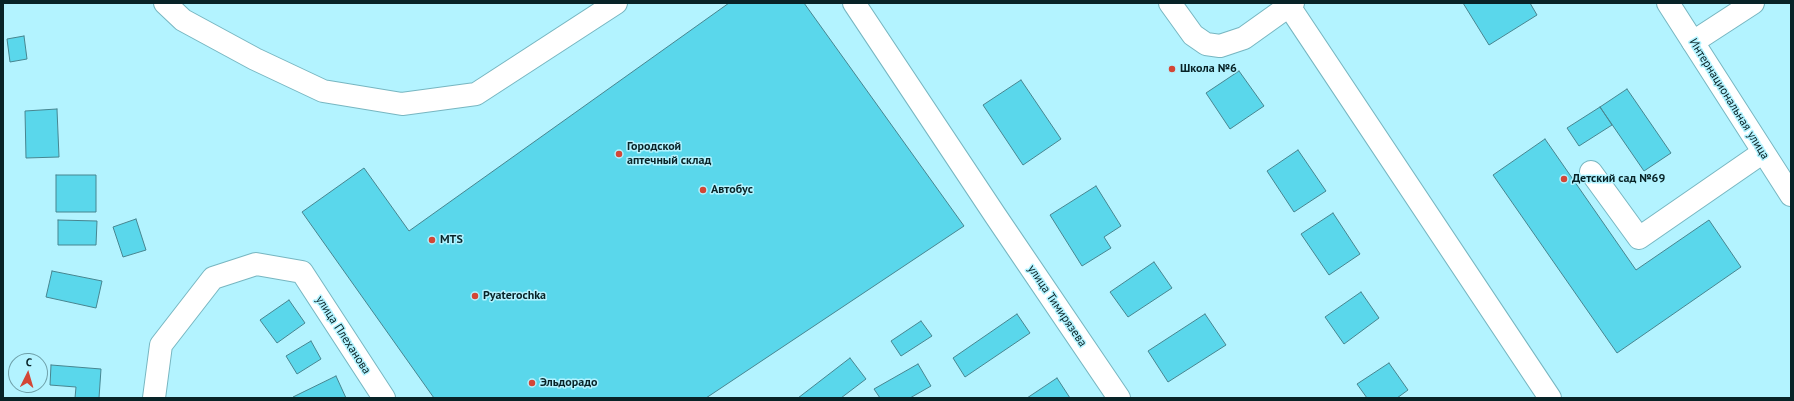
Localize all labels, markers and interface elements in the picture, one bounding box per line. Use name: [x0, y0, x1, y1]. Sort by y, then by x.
street label: Интернациональная улица: [1686, 36, 1772, 162]
place label: Школа №6: [1180, 62, 1237, 76]
marker: Школа №6: [1167, 64, 1177, 74]
place label: Городской аптечный склад: [627, 140, 711, 168]
marker: Городской аптечный склад: [614, 149, 624, 159]
place label: Детский сад №69: [1572, 172, 1665, 186]
marker: Детский сад №69: [1559, 174, 1569, 184]
place label: Автобус: [711, 183, 753, 197]
marker: Автобус: [698, 185, 708, 195]
place label: MTS: [440, 233, 463, 247]
marker: MTS: [427, 235, 437, 245]
street label: улица Тимирязева: [1024, 262, 1090, 350]
place label: Pyaterochka: [483, 289, 546, 303]
marker: Pyaterochka: [470, 291, 480, 301]
street label: улица Плеханова: [312, 293, 374, 377]
north arrow: [8, 353, 48, 393]
text: С: [25, 355, 33, 369]
place label: Эльдорадо: [540, 376, 597, 390]
marker: Эльдорадо: [527, 378, 537, 388]

